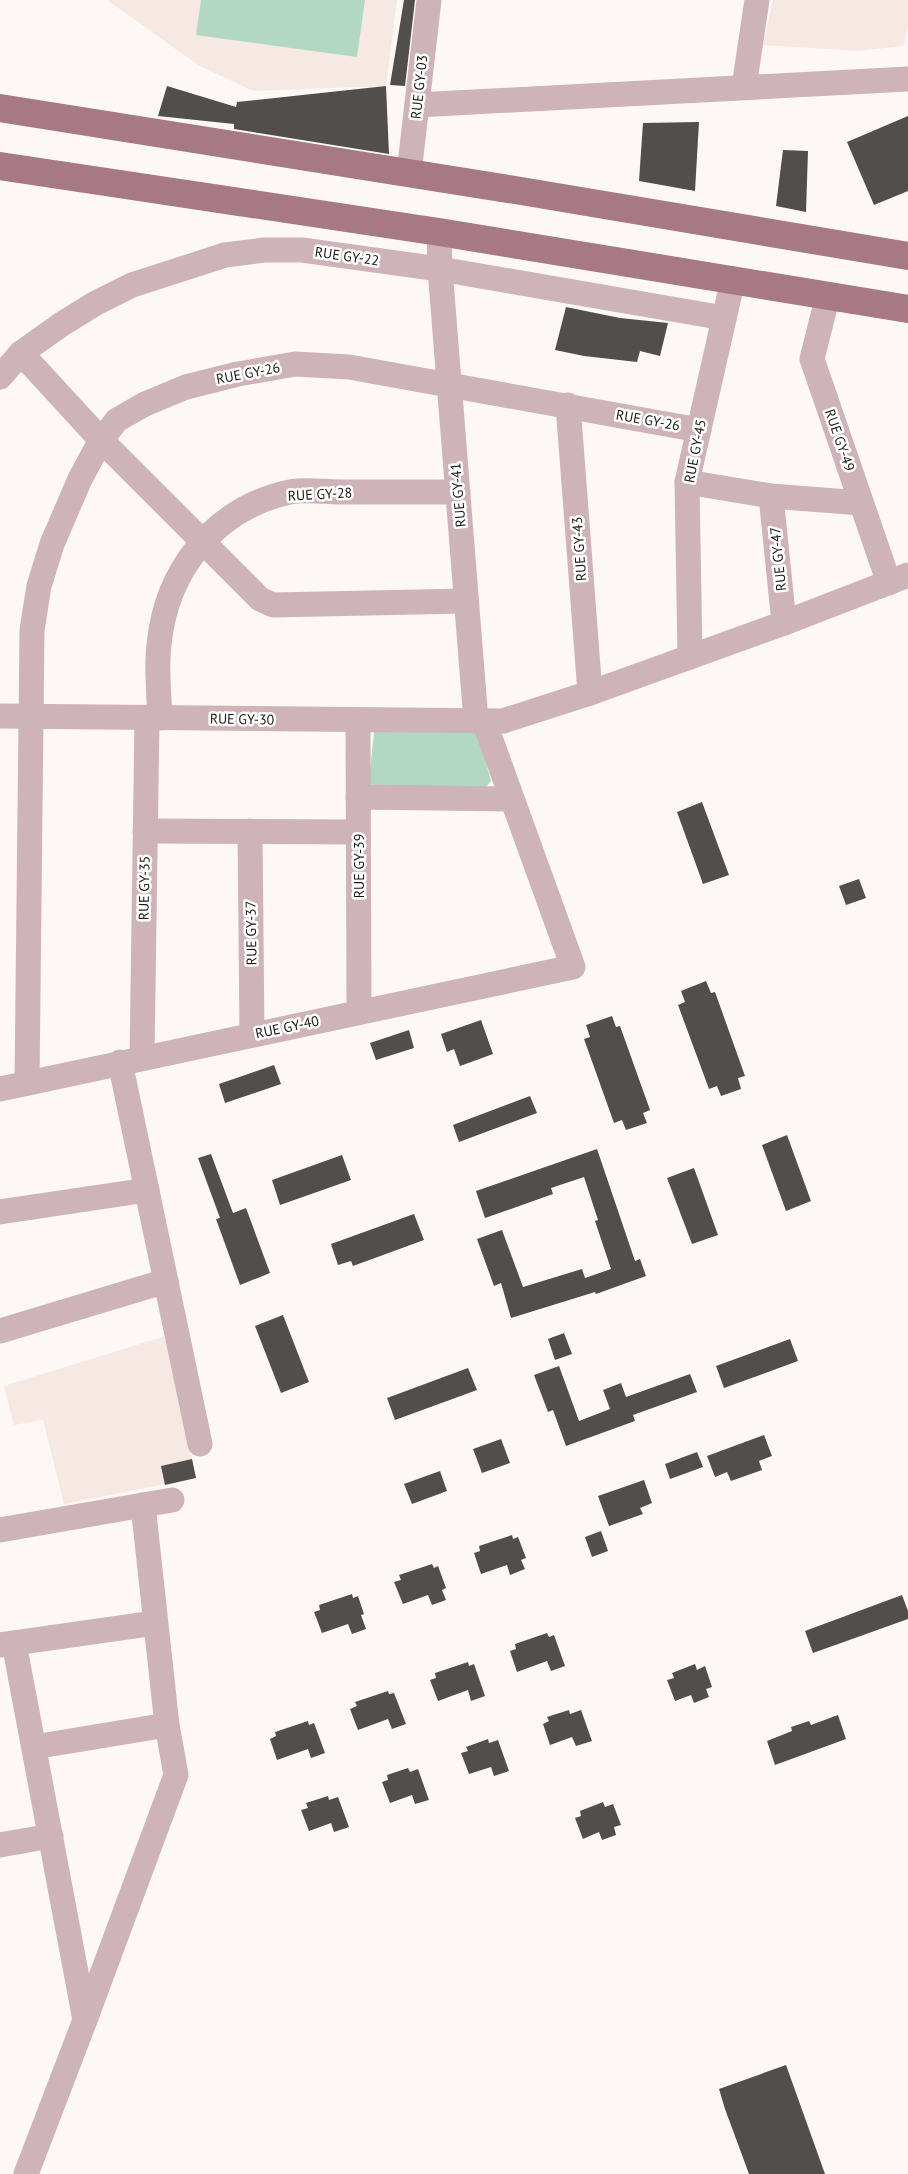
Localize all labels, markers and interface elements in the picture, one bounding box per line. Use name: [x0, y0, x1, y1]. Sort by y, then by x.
street label: RUE GY-03: [407, 54, 431, 120]
street label: RUE GY-22: [314, 243, 380, 269]
street label: RUE GY-26: [215, 358, 281, 388]
street label: RUE GY-26: [615, 406, 681, 434]
street label: RUE GY-49: [821, 407, 859, 473]
street label: RUE GY-45: [680, 418, 710, 484]
street label: RUE GY-41: [446, 462, 470, 528]
street label: RUE GY-28: [287, 483, 353, 505]
street label: RUE GY-43: [568, 516, 590, 582]
street label: RUE GY-47: [766, 526, 790, 592]
street label: RUE GY-30: [210, 709, 275, 729]
street label: RUE GY-39: [350, 834, 368, 898]
street label: RUE GY-35: [134, 856, 154, 920]
street label: RUE GY-37: [241, 901, 261, 965]
street label: RUE GY-40: [254, 1011, 321, 1043]

